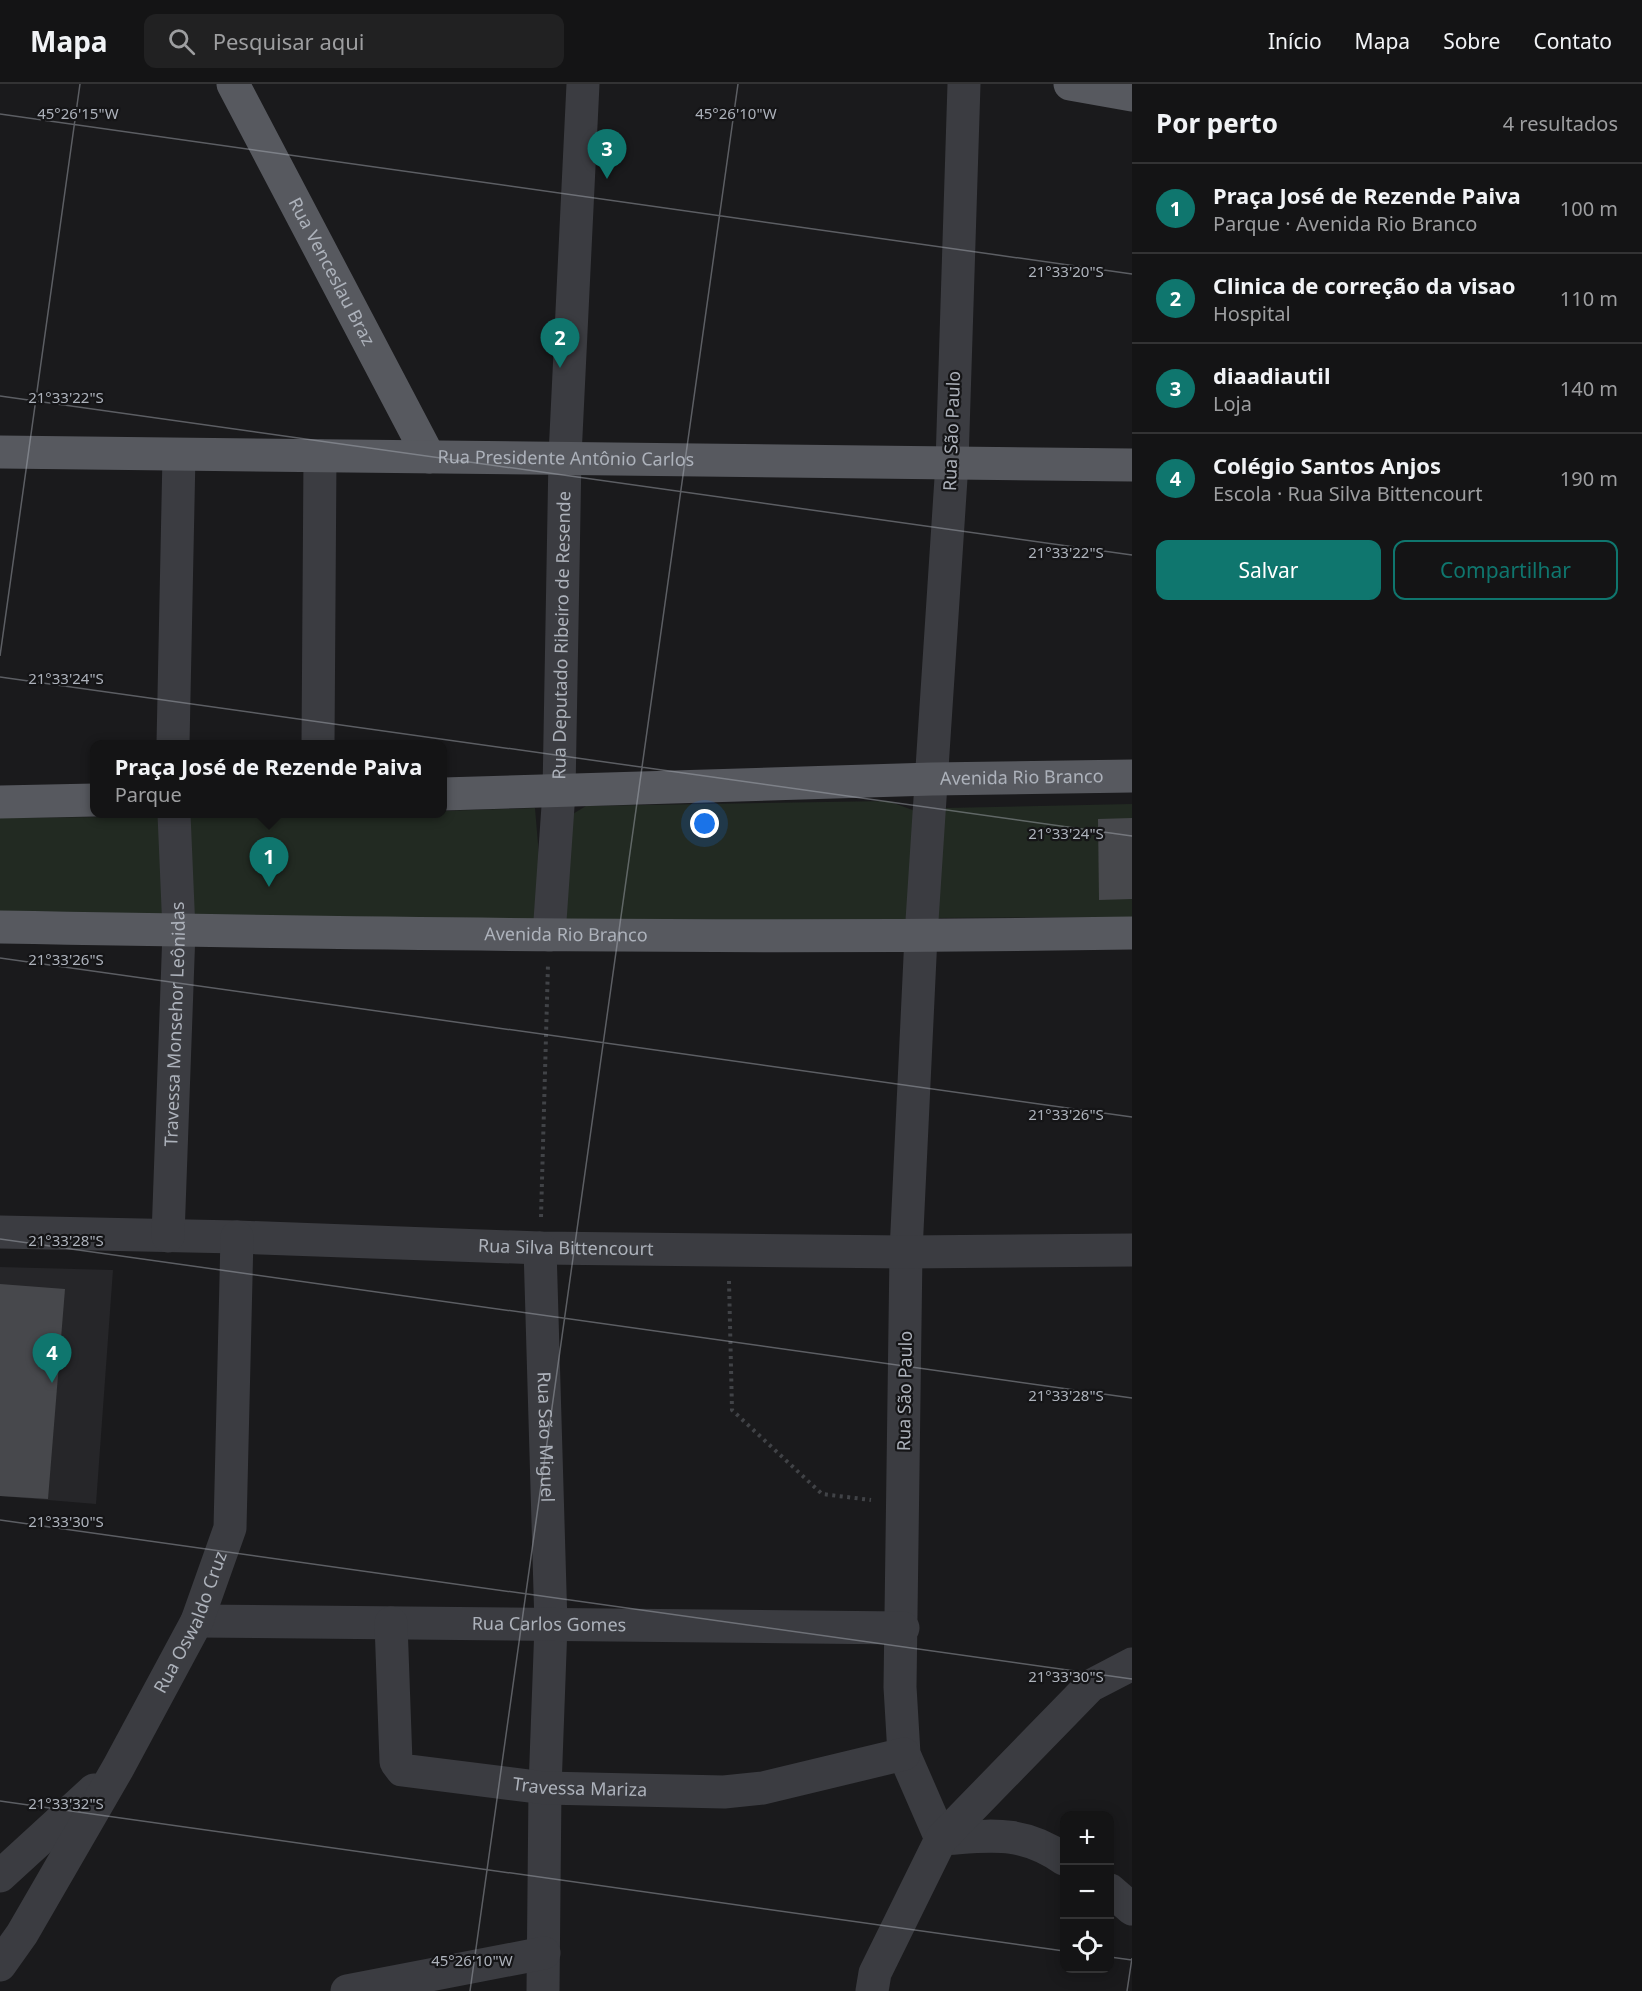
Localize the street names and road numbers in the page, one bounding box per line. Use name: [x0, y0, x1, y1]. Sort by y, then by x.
street label: Rua Venceslau Braz: [284, 193, 381, 349]
street label: Rua São Paulo: [937, 370, 965, 491]
street label: Rua Presidente Antônio Carlos: [437, 444, 694, 471]
street label: Rua Deputado Ribeiro de Resende: [546, 491, 575, 780]
street label: Avenida Rio Branco: [940, 763, 1104, 790]
street label: Travessa Monsehor Leônidas: [158, 901, 190, 1147]
street label: Avenida Rio Branco: [484, 921, 648, 946]
street label: Rua Silva Bittencourt: [478, 1233, 654, 1260]
street label: Rua São Paulo: [891, 1331, 917, 1451]
street label: Rua São Miguel: [533, 1371, 560, 1503]
street label: Rua Oswaldo Cruz: [147, 1548, 232, 1697]
street label: Rua Carlos Gomes: [472, 1611, 626, 1636]
street label: Travessa Mariza: [511, 1771, 647, 1801]

